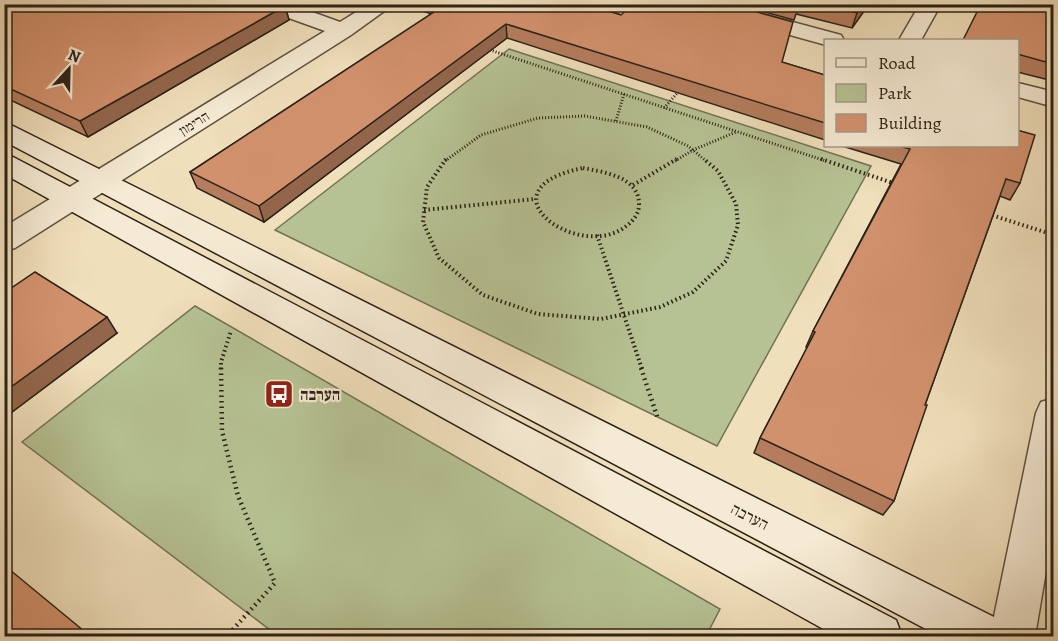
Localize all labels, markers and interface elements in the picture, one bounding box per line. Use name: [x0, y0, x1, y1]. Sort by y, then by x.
north arrow: [39, 39, 99, 99]
legend: [824, 39, 1019, 147]
text: N: [65, 44, 84, 69]
text: Road: [878, 51, 916, 75]
text: Park: [878, 81, 912, 105]
street label: הרימון: [175, 107, 213, 140]
text: Building: [878, 111, 942, 135]
bus stop icon: הערבה: [263, 378, 295, 410]
place label: הערבה: [300, 384, 340, 406]
street label: הערבה: [727, 498, 772, 536]

